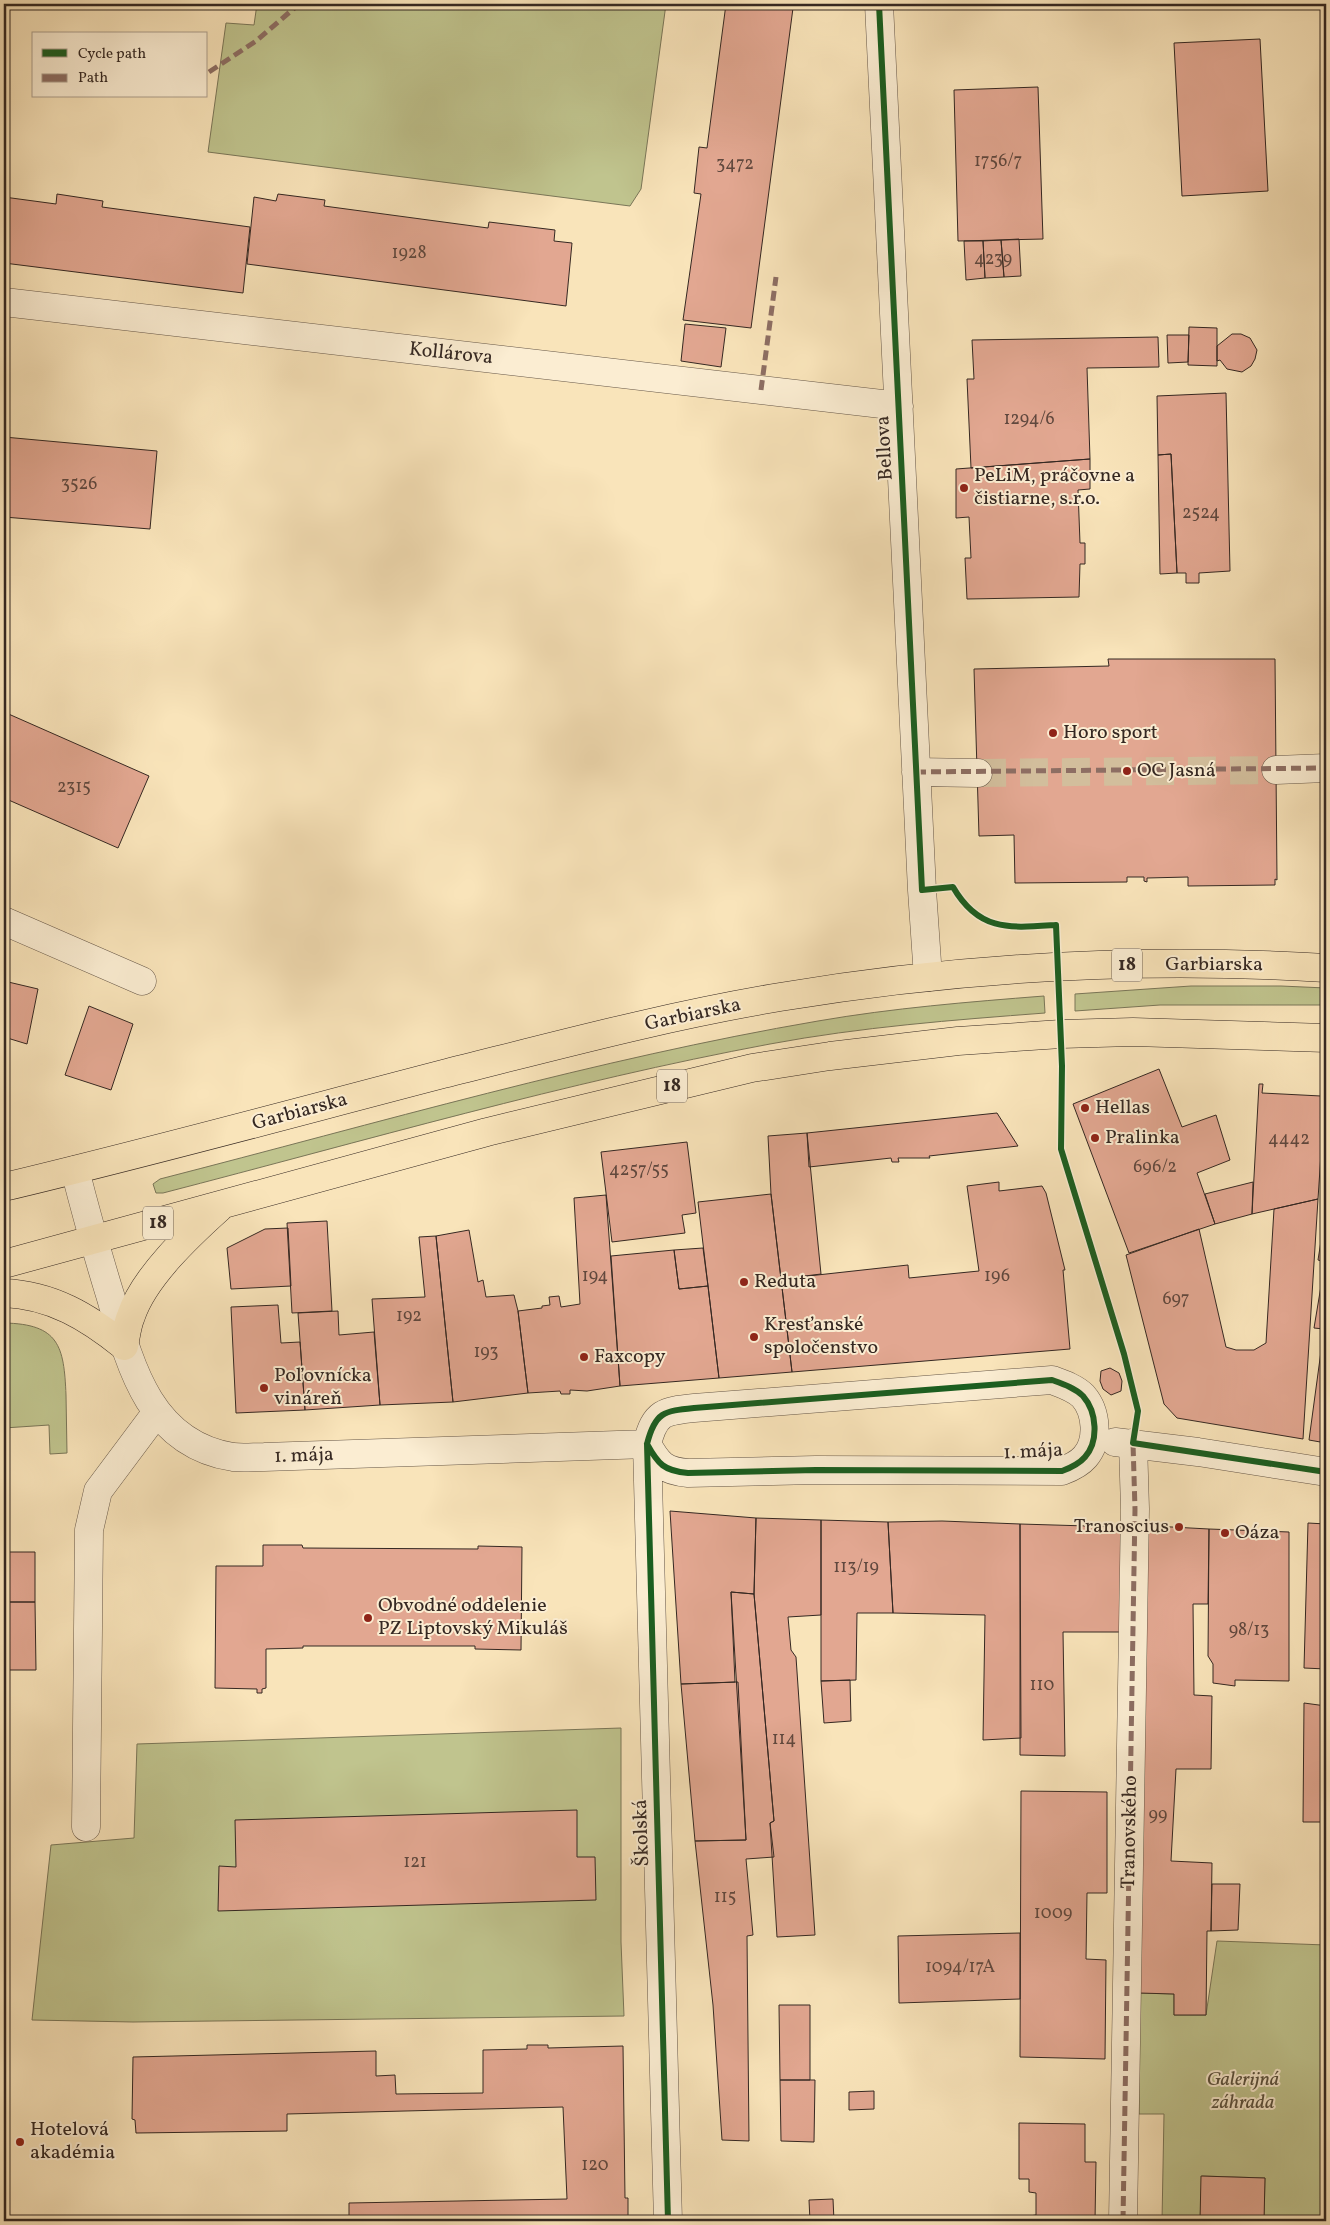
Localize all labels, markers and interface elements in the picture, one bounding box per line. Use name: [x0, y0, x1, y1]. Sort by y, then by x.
legend: [32, 32, 208, 98]
text: Cycle path: [78, 44, 146, 65]
text: Path: [78, 68, 108, 89]
house number: 1756/7: [974, 149, 1022, 174]
house number: 3472: [716, 152, 754, 177]
house number: 1928: [391, 241, 427, 266]
house number: 4239: [974, 247, 1012, 272]
street label: Kollárova: [408, 336, 494, 372]
house number: 1294/6: [1003, 407, 1055, 432]
street label: Bellova: [869, 415, 901, 481]
place label: PeLiM, práčovne a čistiarne, s.r.o.: [974, 462, 1135, 513]
house number: 3526: [61, 472, 97, 497]
marker: PeLiM, práčovne a čistiarne, s.r.o.: [958, 482, 970, 494]
house number: 2524: [1182, 501, 1220, 526]
place label: Horo sport: [1063, 719, 1158, 747]
marker: Horo sport: [1047, 727, 1059, 739]
place label: OC Jasná: [1137, 757, 1216, 785]
marker: OC Jasná: [1121, 765, 1133, 777]
house number: 2315: [57, 775, 91, 800]
road number: 18: [1112, 948, 1142, 982]
street label: Garbiarska: [1165, 951, 1263, 979]
street label: Garbiarska: [642, 991, 744, 1039]
road number: 18: [657, 1070, 687, 1102]
street label: Garbiarska: [249, 1086, 351, 1138]
place label: Hellas: [1095, 1094, 1150, 1122]
marker: Hellas: [1079, 1102, 1091, 1114]
place label: Pralinka: [1105, 1124, 1180, 1152]
house number: 4442: [1268, 1127, 1310, 1152]
marker: Pralinka: [1089, 1132, 1101, 1144]
house number: 696/2: [1133, 1155, 1177, 1180]
house number: 4257/55: [609, 1158, 669, 1183]
road number: 18: [143, 1206, 173, 1240]
house number: 194: [582, 1264, 608, 1289]
house number: 196: [984, 1264, 1010, 1289]
place label: Reduta: [754, 1268, 816, 1296]
marker: Reduta: [738, 1276, 750, 1288]
house number: 697: [1162, 1287, 1190, 1312]
house number: 192: [396, 1304, 422, 1329]
place label: Kresťanské spoločenstvo: [764, 1311, 878, 1362]
marker: Kresťanské spoločenstvo: [748, 1331, 760, 1343]
house number: 193: [473, 1340, 499, 1365]
place label: Faxcopy: [594, 1343, 666, 1371]
marker: Faxcopy: [578, 1351, 590, 1363]
place label: Poľovnícka vináreň: [274, 1362, 372, 1413]
marker: Poľovnícka vináreň: [258, 1382, 270, 1394]
street label: 1. mája: [1002, 1436, 1064, 1468]
street label: 1. mája: [274, 1441, 334, 1471]
place label: Tranoscius: [1074, 1513, 1169, 1541]
place label: Oáza: [1235, 1519, 1280, 1547]
marker: Tranoscius: [1173, 1521, 1185, 1533]
marker: Oáza: [1219, 1527, 1231, 1539]
house number: 113/19: [833, 1555, 879, 1580]
place label: Obvodné oddelenie PZ Liptovský Mikuláš: [378, 1592, 568, 1643]
marker: Obvodné oddelenie PZ Liptovský Mikuláš: [362, 1612, 374, 1624]
house number: 98/13: [1229, 1618, 1269, 1643]
house number: 110: [1030, 1673, 1055, 1698]
house number: 114: [772, 1727, 796, 1752]
street label: Tranovského: [1115, 1775, 1145, 1889]
street label: Školská: [627, 1799, 657, 1867]
house number: 99: [1149, 1803, 1167, 1828]
house number: 121: [403, 1850, 427, 1875]
house number: 115: [714, 1885, 736, 1910]
house number: 1009: [1034, 1901, 1072, 1926]
house number: 1094/17A: [925, 1955, 995, 1980]
park label: Galerijná záhrada: [1207, 2066, 1280, 2117]
place label: Hotelová akadémia: [30, 2116, 115, 2167]
marker: Hotelová akadémia: [14, 2136, 26, 2148]
house number: 120: [581, 2153, 609, 2178]

